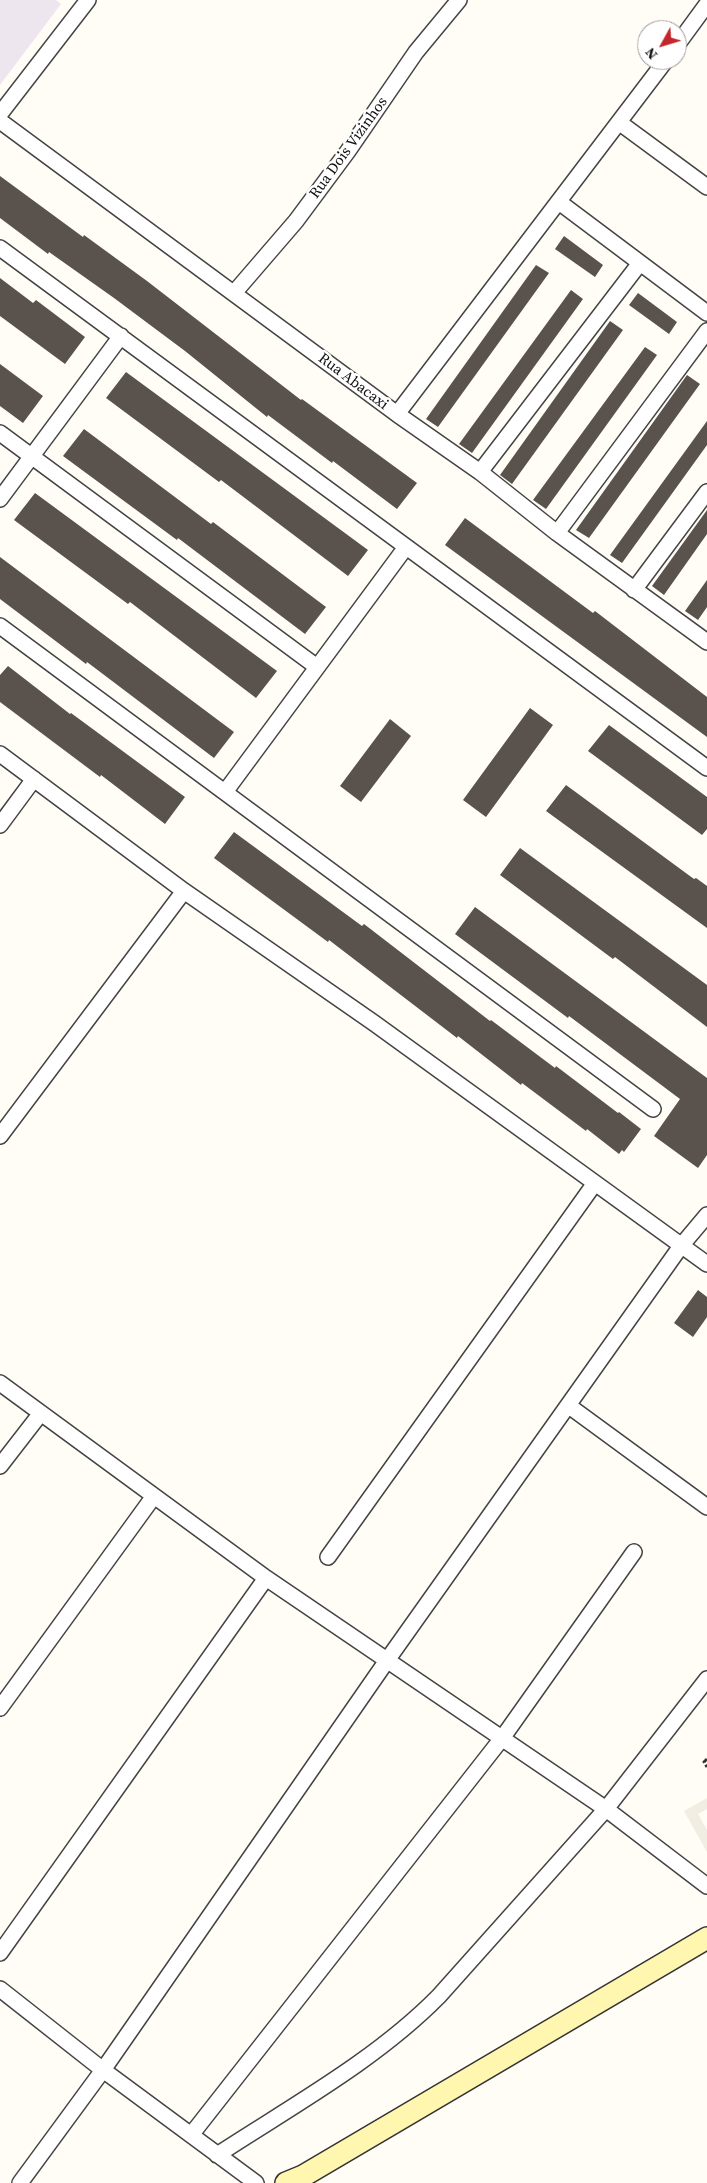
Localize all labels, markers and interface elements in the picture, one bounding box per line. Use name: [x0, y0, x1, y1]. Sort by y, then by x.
north arrow: [637, 20, 687, 70]
text: N: [640, 44, 662, 64]
street label: Rua Dois Vizinhos: [306, 94, 392, 202]
street label: Rua Abacaxi: [314, 350, 392, 414]

